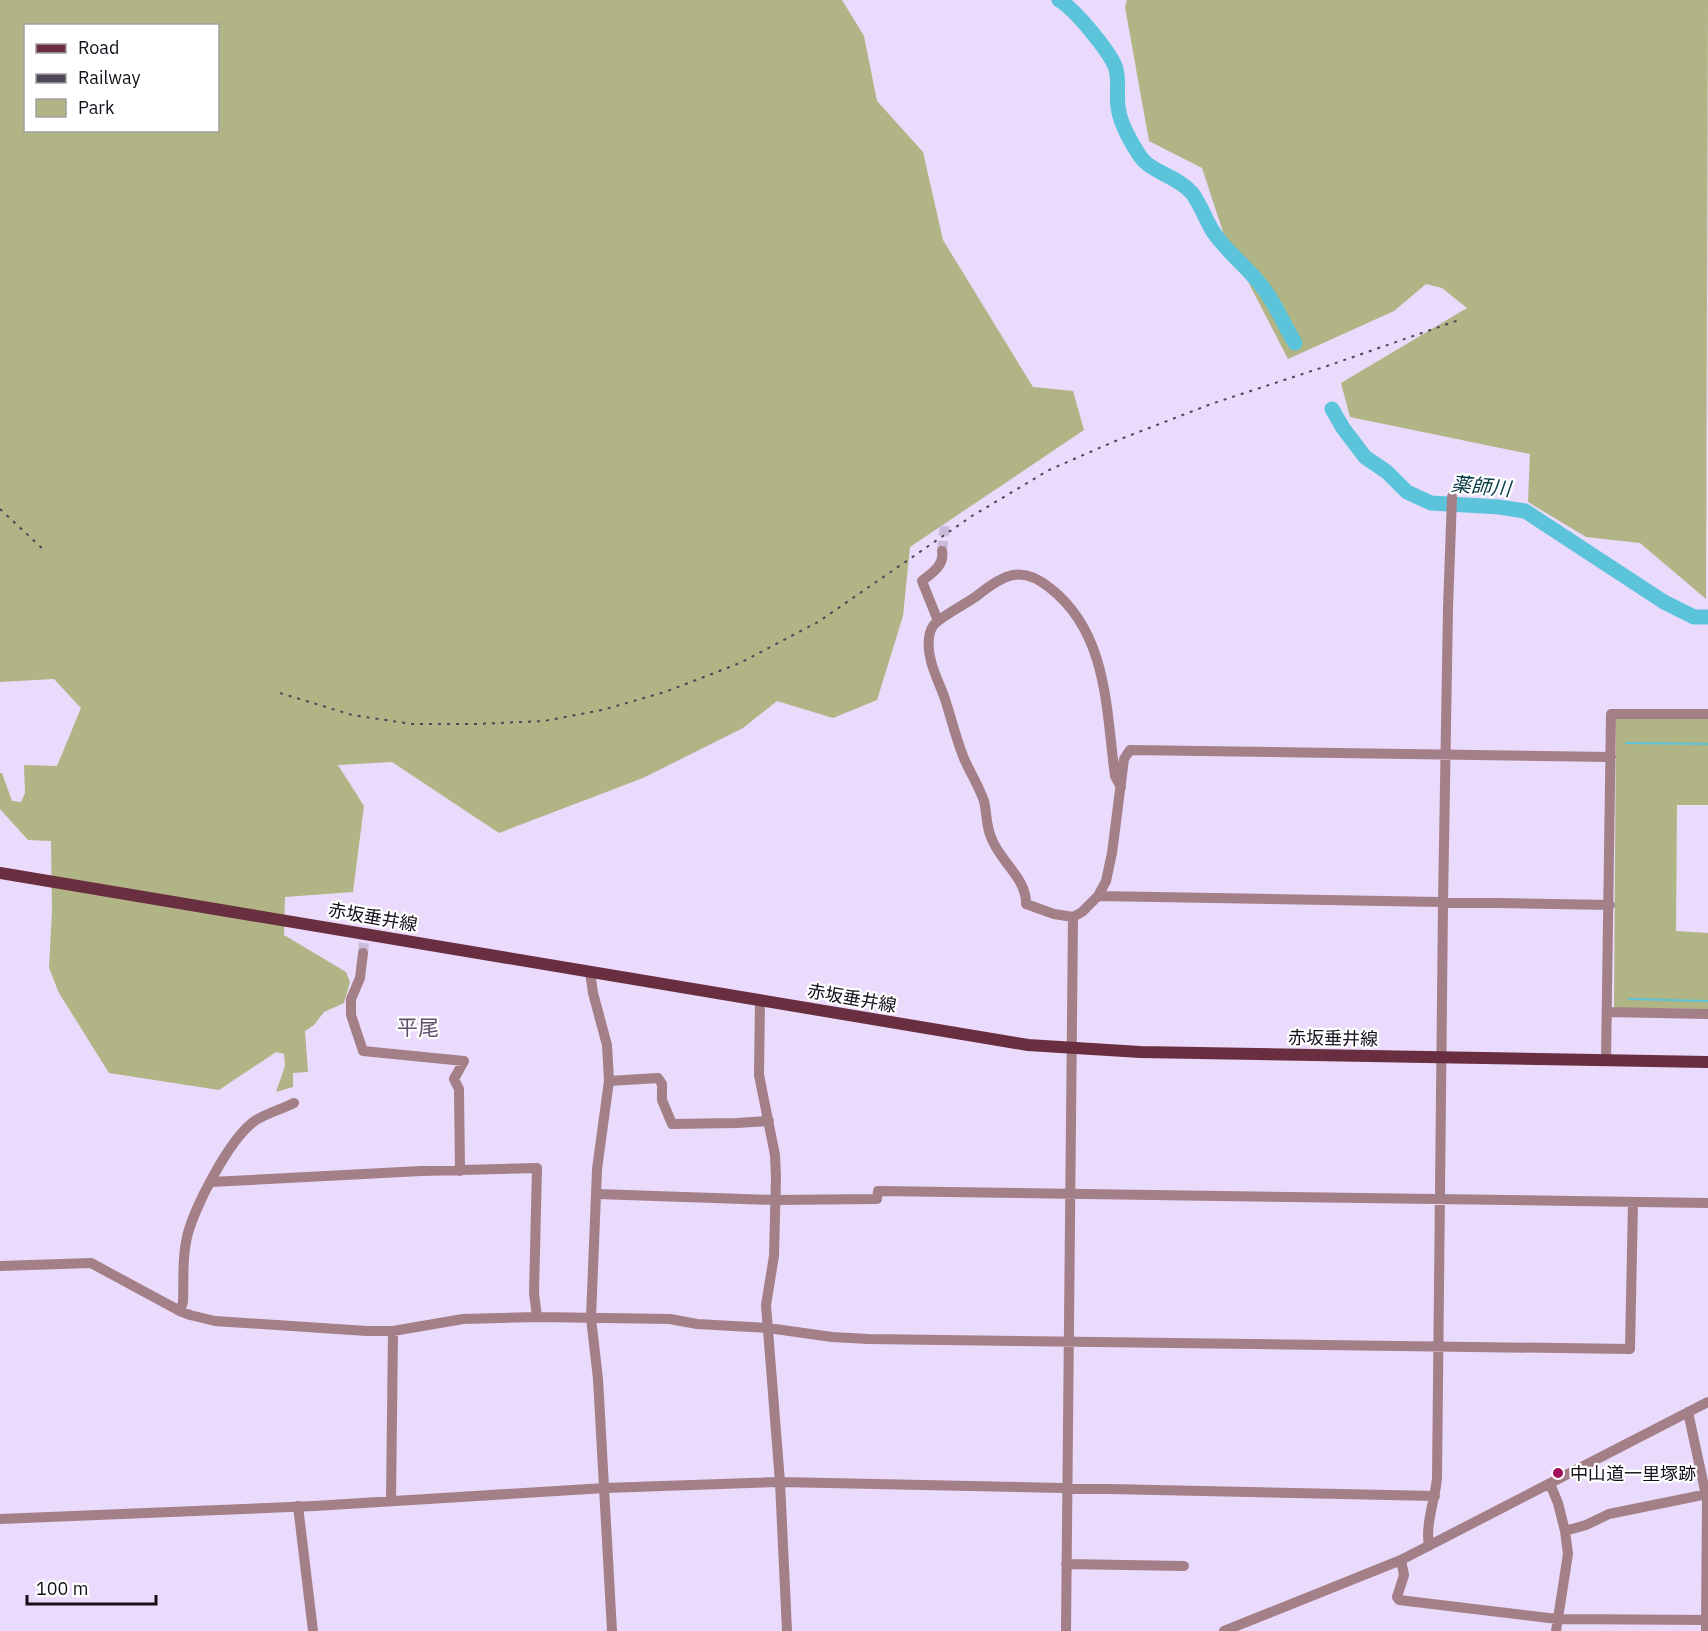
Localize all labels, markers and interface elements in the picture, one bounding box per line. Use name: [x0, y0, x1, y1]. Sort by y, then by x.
legend: [24, 24, 219, 132]
text: Road: [78, 36, 119, 59]
text: Railway: [78, 66, 140, 89]
text: Park: [78, 96, 115, 119]
water label: 薬師川: [1450, 470, 1514, 502]
street label: 赤坂垂井線: [327, 898, 419, 936]
street label: 赤坂垂井線: [806, 979, 898, 1017]
district label: 平尾: [397, 1013, 439, 1041]
street label: 赤坂垂井線: [1288, 1026, 1378, 1050]
place label: 中山道一里塚跡: [1570, 1462, 1696, 1485]
marker: 中山道一里塚跡: [1551, 1466, 1565, 1480]
scale bar: [27, 1568, 156, 1606]
text: 100 m: [36, 1577, 88, 1600]

